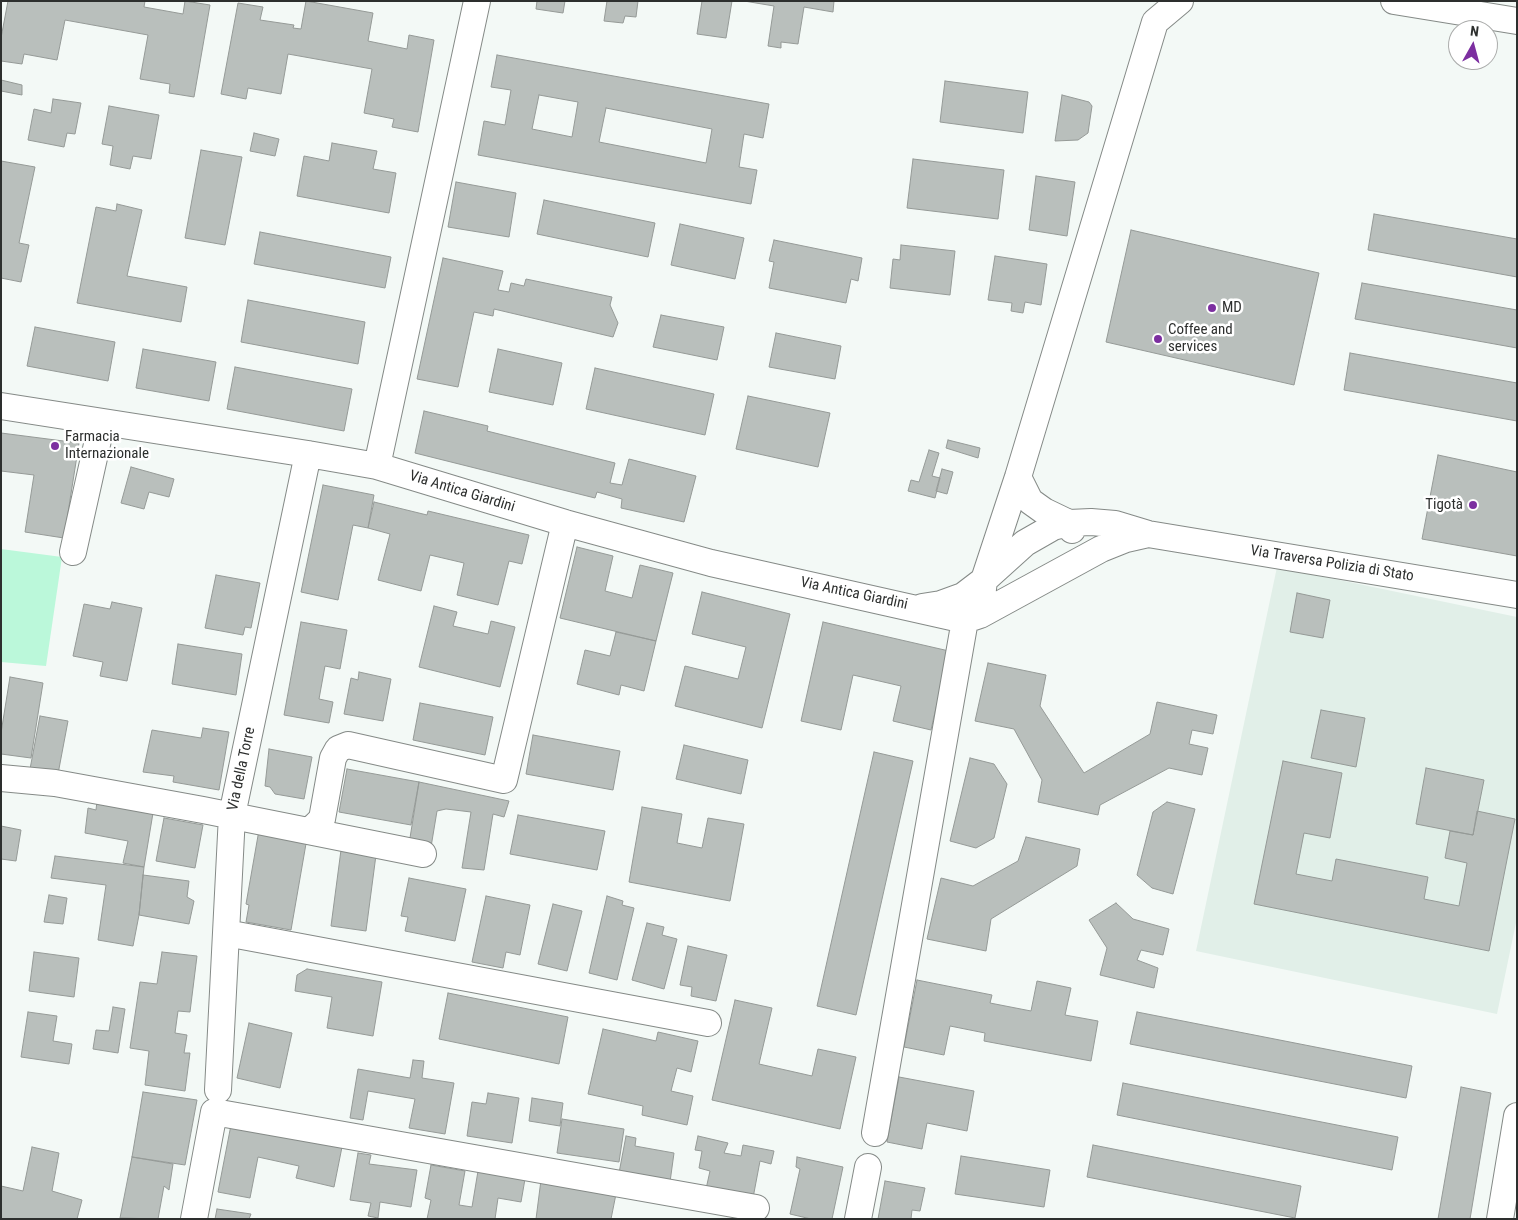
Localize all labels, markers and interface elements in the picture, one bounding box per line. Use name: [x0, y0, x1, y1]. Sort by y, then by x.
north arrow: [1448, 20, 1498, 70]
text: N: [1469, 23, 1480, 40]
place label: MD: [1222, 299, 1242, 317]
marker: MD: [1206, 302, 1218, 314]
place label: Coffee and services: [1168, 321, 1233, 356]
marker: Coffee and services: [1152, 333, 1164, 345]
place label: Farmacia Internazionale: [65, 428, 149, 463]
marker: Farmacia Internazionale: [49, 440, 61, 452]
street label: Via Antica Giardini: [407, 467, 517, 517]
place label: Tigotà: [1425, 496, 1463, 514]
marker: Tigotà: [1467, 499, 1479, 511]
street label: Via Traversa Polizia di Stato: [1249, 542, 1415, 586]
street label: Via Antica Giardini: [799, 574, 909, 614]
street label: Via della Torre: [224, 726, 260, 812]

